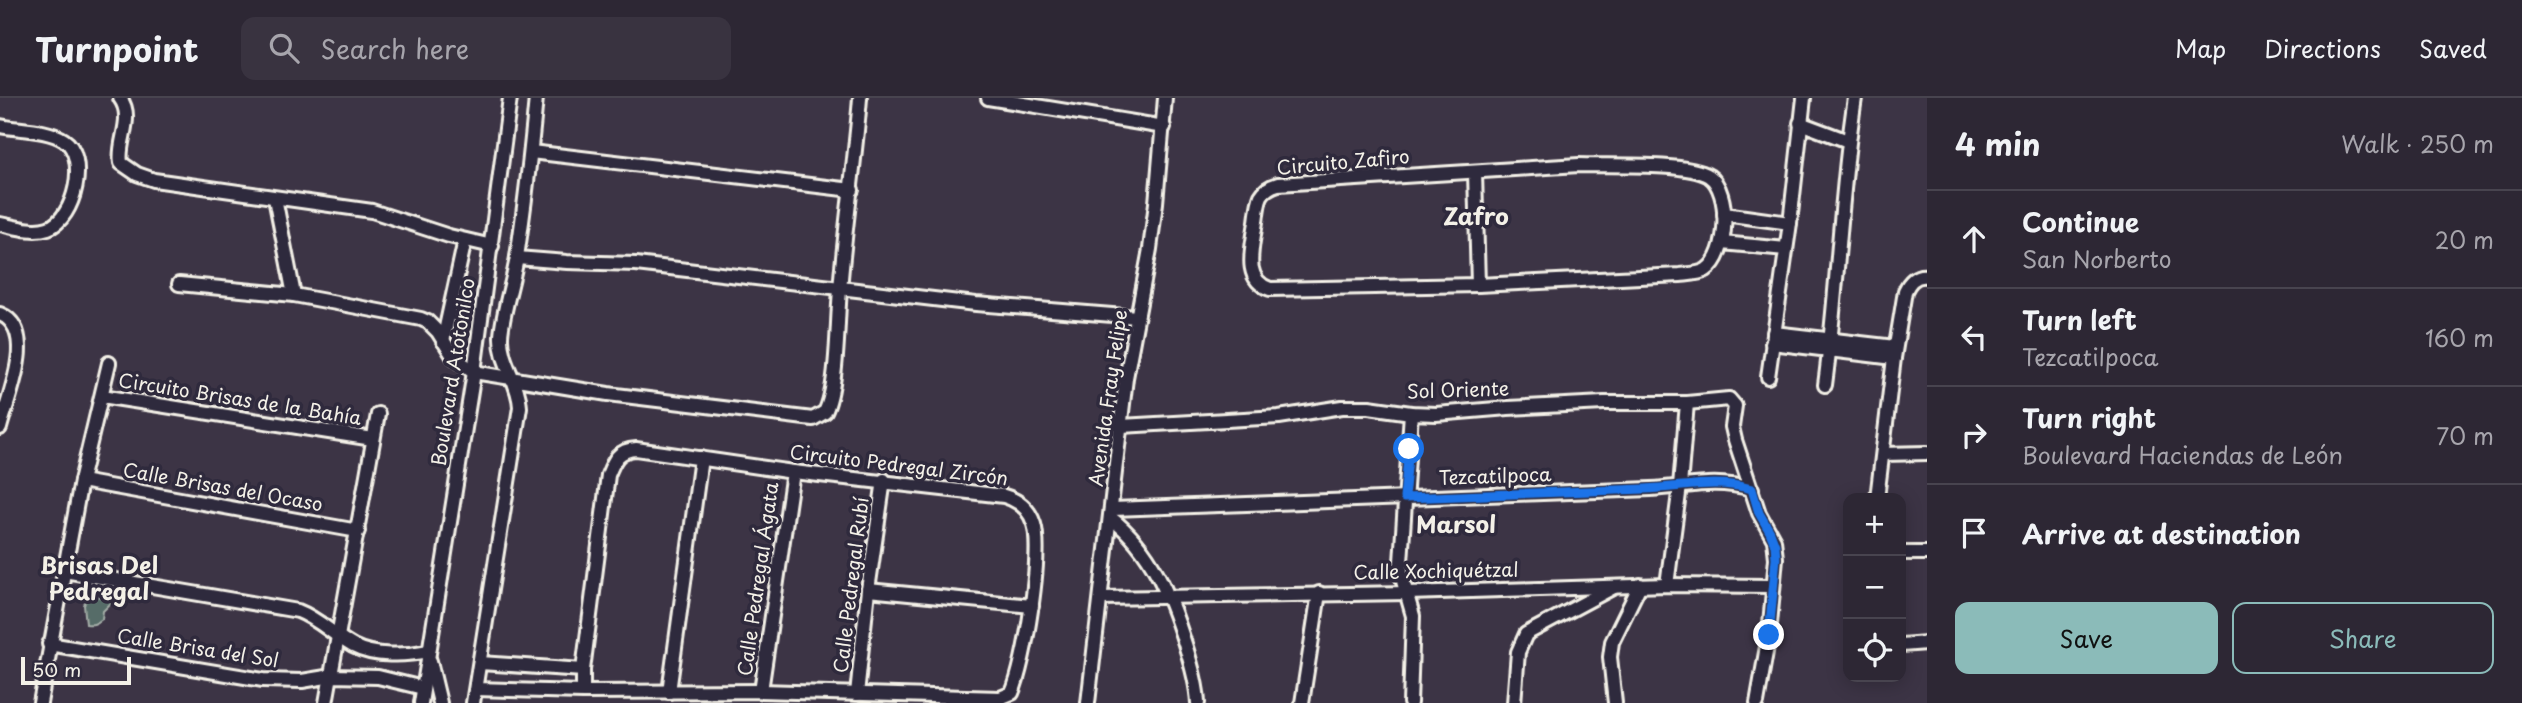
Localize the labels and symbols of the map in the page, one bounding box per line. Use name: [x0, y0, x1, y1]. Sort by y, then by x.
street label: Circuito Zafiro: [1275, 141, 1410, 181]
district label: Zafro: [1443, 198, 1509, 233]
street label: Boulevard Atotonilco: [423, 276, 481, 468]
street label: Avenida Fray Felipe: [1081, 308, 1133, 488]
street label: Circuito Brisas de la Bahía: [117, 365, 364, 431]
street label: Sol Oriente: [1406, 373, 1509, 405]
route start: [1393, 433, 1424, 464]
street label: Circuito Pedregal Zircón: [788, 437, 1010, 491]
street label: Calle Brisas del Ocaso: [121, 455, 325, 517]
street label: Tezcatilpoca: [1438, 459, 1552, 491]
street label: Calle Pedregal Ágata: [730, 480, 784, 678]
street label: Calle Pedregal Rubí: [825, 495, 875, 674]
district label: Marsol: [1416, 506, 1496, 541]
district label: Brisas Del Pedregal: [40, 547, 158, 608]
street label: Calle Xochiquétzal: [1353, 555, 1519, 585]
route end: [1753, 619, 1784, 650]
street label: Calle Brisa del Sol: [115, 620, 281, 674]
scale bar: [21, 654, 131, 686]

